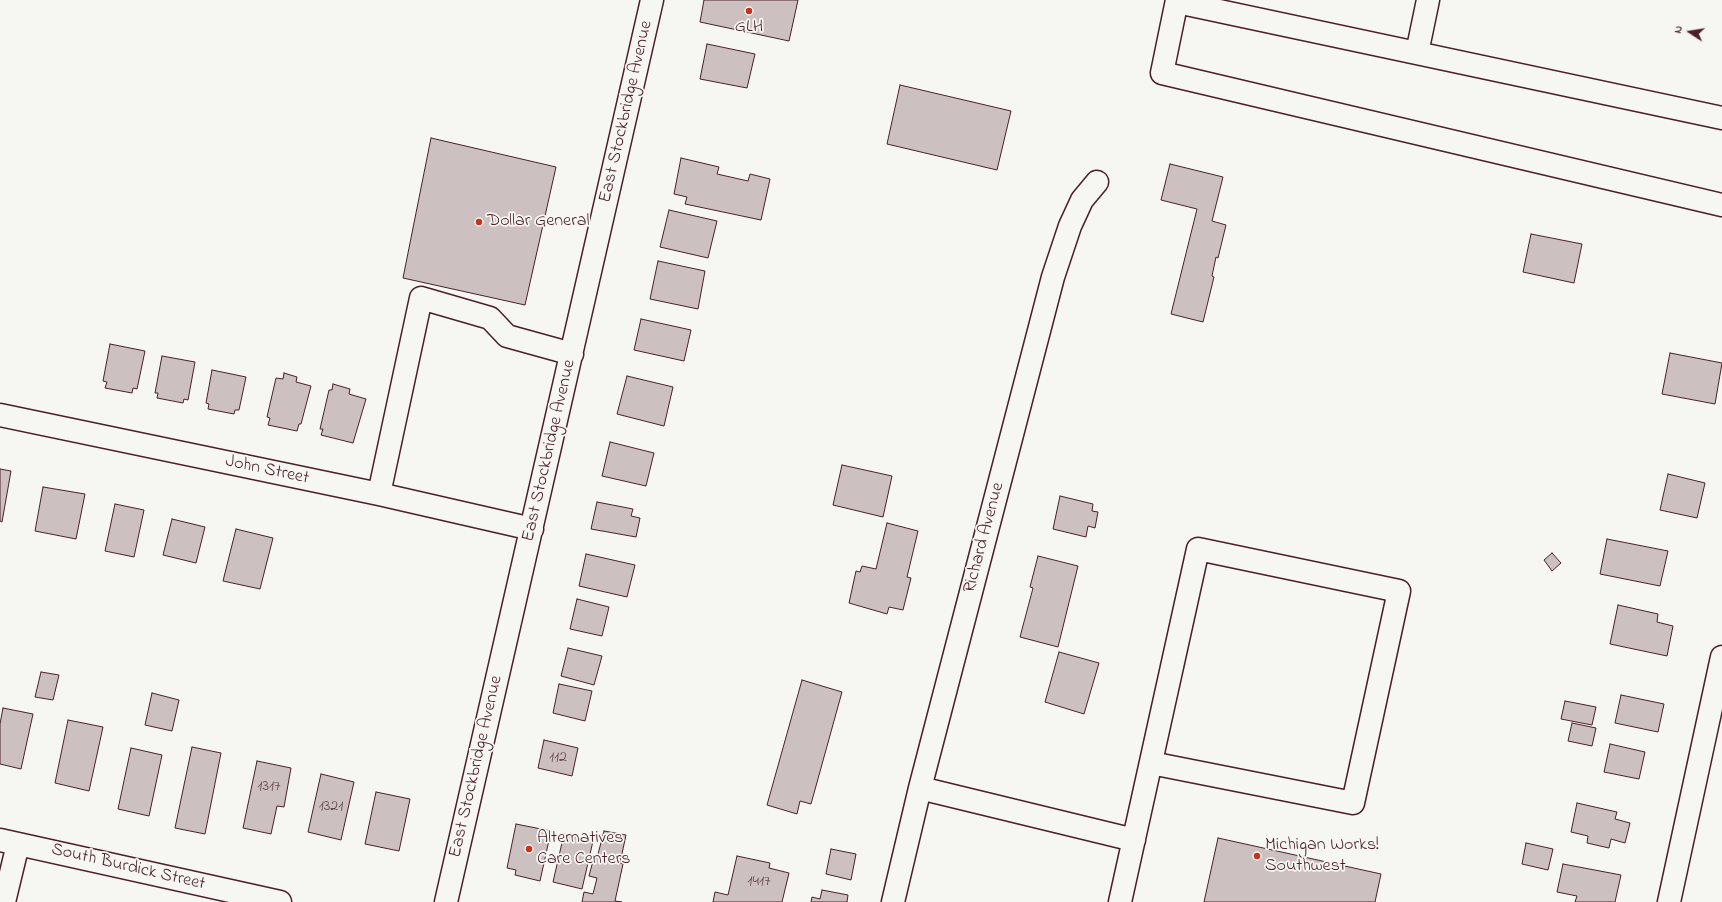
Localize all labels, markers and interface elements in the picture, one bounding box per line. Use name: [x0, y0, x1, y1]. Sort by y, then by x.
marker: GLH: [744, 6, 754, 16]
north arrow: [1670, 12, 1710, 52]
place label: GLH: [735, 17, 763, 39]
street label: East Stockbridge Avenue: [596, 19, 658, 205]
text: N: [1670, 24, 1687, 35]
place label: Dollar General: [487, 211, 589, 233]
marker: Dollar General: [474, 217, 484, 227]
street label: East Stockbridge Avenue: [519, 358, 581, 544]
street label: John Street: [223, 452, 311, 490]
street label: Richard Avenue: [960, 480, 1010, 596]
street label: East Stockbridge Avenue: [446, 674, 508, 860]
house number: 112: [549, 748, 567, 768]
house number: 1317: [257, 777, 281, 797]
house number: 1321: [319, 797, 343, 817]
place label: Alternatives Care Centers: [537, 828, 630, 870]
place label: Michigan Works! Southwest: [1265, 835, 1379, 878]
street label: South Burdick Street: [49, 840, 207, 896]
marker: Alternatives Care Centers: [524, 844, 534, 854]
marker: Michigan Works! Southwest: [1252, 851, 1262, 861]
house number: 1417: [747, 872, 771, 892]

